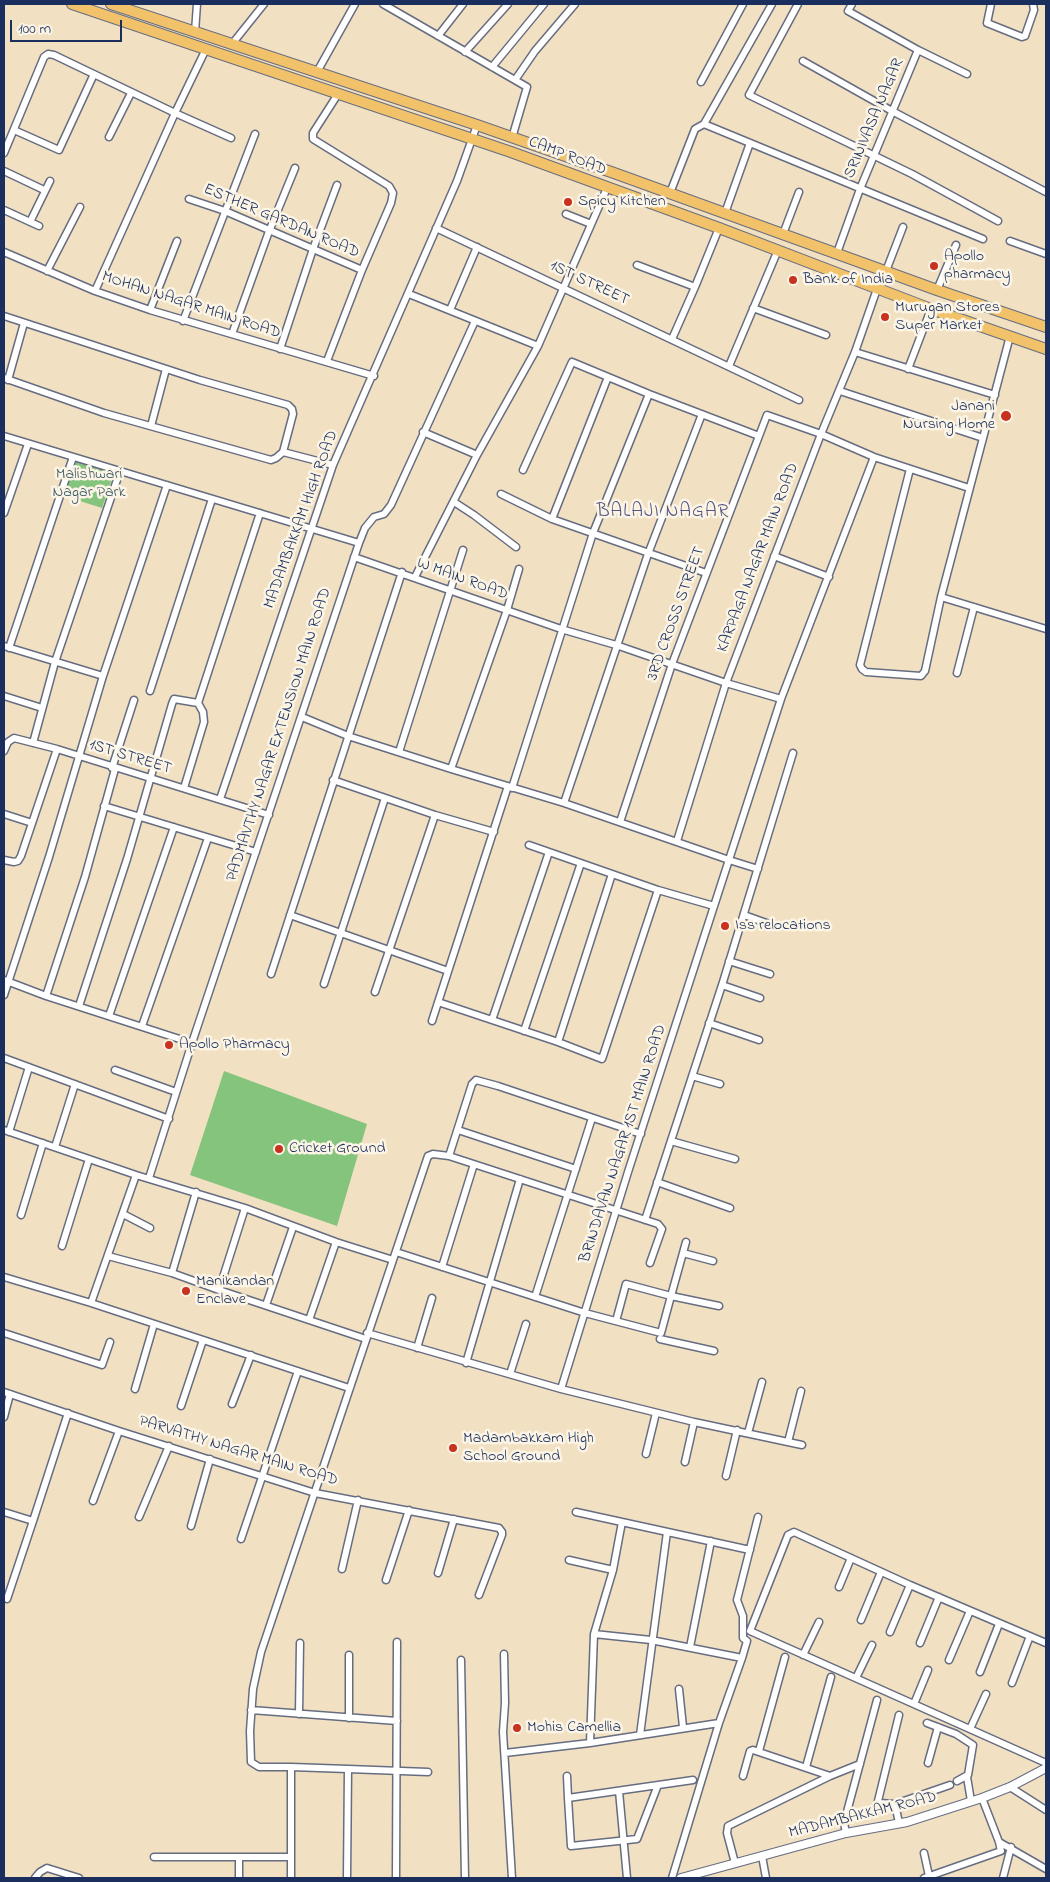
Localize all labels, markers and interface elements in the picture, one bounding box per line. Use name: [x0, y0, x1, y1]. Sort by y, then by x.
scale bar: [12, 10, 125, 42]
text: 100 m: [18, 18, 51, 40]
street label: SRINIVASA NAGAR: [841, 56, 909, 182]
street label: CAMP ROAD: [525, 133, 609, 181]
street label: ESTHER GARDAN ROAD: [200, 180, 362, 264]
place label: Spicy Kitchen: [578, 192, 666, 212]
marker: Spicy Kitchen: [562, 196, 574, 208]
place label: Apollo pharmacy: [944, 247, 1010, 285]
street label: 1ST STREET: [546, 257, 632, 311]
marker: Apollo pharmacy: [928, 260, 940, 272]
street label: MOHAN NAGAR MAIN ROAD: [99, 268, 283, 344]
place label: Bank of India: [803, 270, 893, 290]
marker: Bank of India: [787, 274, 799, 286]
place label: Murugan Stores Super Market: [895, 298, 1000, 336]
marker: Murugan Stores Super Market: [879, 311, 891, 323]
place label: Janani Nursing Home: [903, 397, 995, 435]
marker: Janani Nursing Home: [999, 409, 1013, 423]
street label: MADAMBAKKAM HIGH ROAD: [261, 428, 343, 612]
street label: KARPAGA NAGAR MAIN ROAD: [714, 461, 804, 655]
park label: Malishwari Nagar Park: [52, 465, 126, 503]
district label: BALAJI NAGAR: [595, 502, 731, 524]
street label: 3RD CROSS STREET: [644, 545, 710, 683]
street label: W MAIN ROAD: [414, 555, 510, 605]
street label: PADMAVTHY NAGAR EXTENSION MAIN ROAD: [223, 586, 337, 884]
street label: 1ST STREET: [86, 736, 174, 780]
place label: Iss relocations: [735, 916, 831, 936]
marker: Iss relocations: [719, 920, 731, 932]
street label: BRINDAVAN NAGAR 1ST MAIN ROAD: [576, 1023, 672, 1265]
place label: Apollo Pharmacy: [179, 1035, 290, 1055]
marker: Apollo Pharmacy: [163, 1039, 175, 1051]
place label: Cricket Ground: [289, 1139, 386, 1159]
marker: Cricket Ground: [273, 1143, 285, 1155]
place label: Manikandan Enclave: [196, 1272, 274, 1310]
marker: Manikandan Enclave: [180, 1285, 192, 1297]
street label: PARVATHY NAGAR MAIN ROAD: [136, 1413, 340, 1491]
place label: Madambakkam High School Ground: [463, 1429, 594, 1467]
marker: Madambakkam High School Ground: [447, 1442, 459, 1454]
place label: Mohis Camellia: [527, 1718, 621, 1738]
marker: Mohis Camellia: [511, 1722, 523, 1734]
street label: MADAMBAKKAM ROAD: [787, 1788, 939, 1844]

